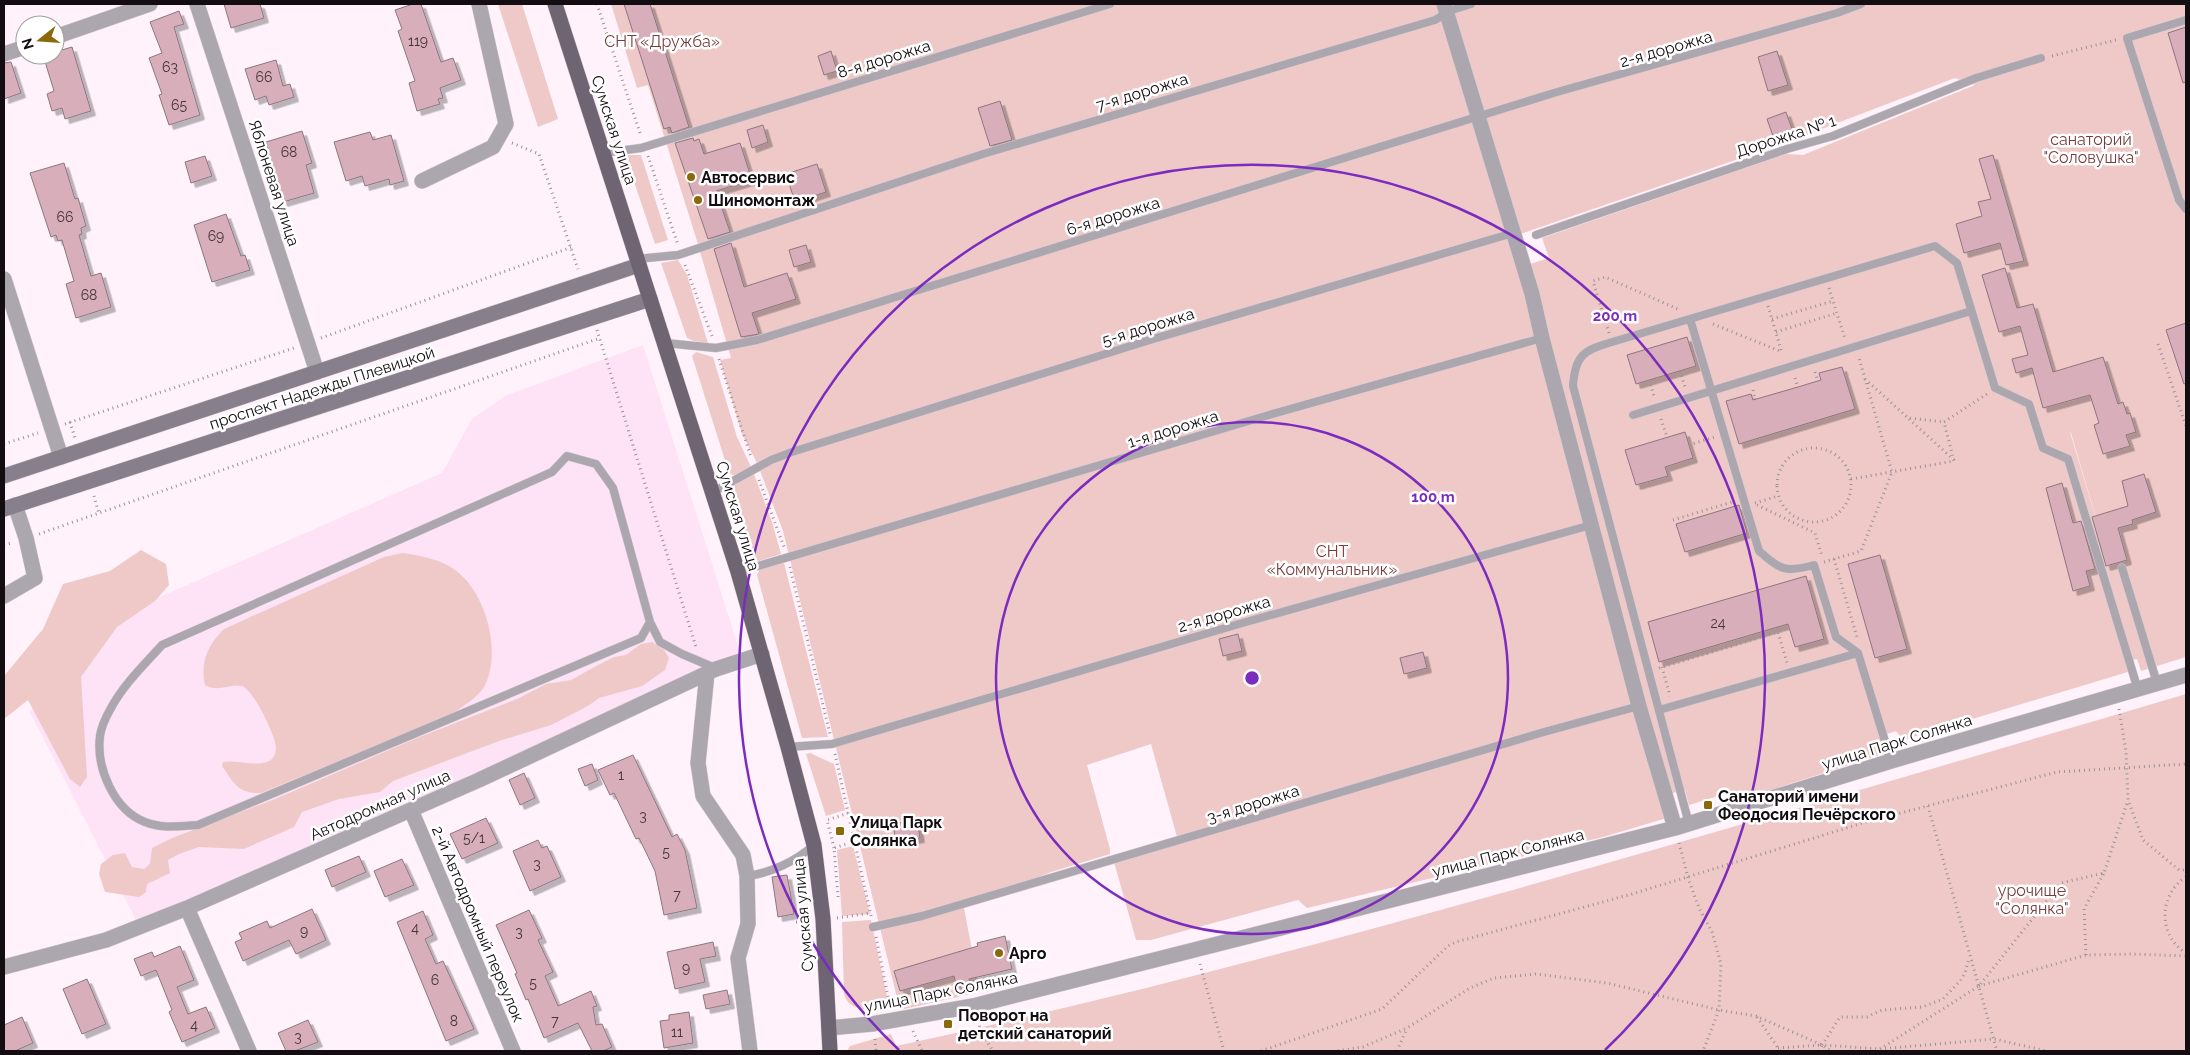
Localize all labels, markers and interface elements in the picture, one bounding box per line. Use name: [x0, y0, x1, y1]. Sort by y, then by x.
north arrow: [15, 15, 65, 65]
street label: 2-я дорожка: [1618, 27, 1714, 71]
park label: СНТ «Дружба»: [604, 32, 720, 51]
house number: 119: [408, 33, 428, 49]
text: N: [18, 36, 37, 51]
street label: 8-я дорожка: [835, 36, 933, 82]
house number: 63: [162, 59, 178, 75]
house number: 66: [256, 69, 272, 85]
street label: 7-я дорожка: [1094, 69, 1190, 115]
street label: Сумская улица: [587, 73, 641, 187]
house number: 65: [171, 97, 187, 113]
street label: Дорожка № 1: [1734, 111, 1838, 161]
street label: Яблоневая улица: [245, 117, 303, 249]
park label: cанаторий "Соловушка": [2043, 130, 2139, 167]
house number: 68: [281, 144, 297, 160]
place label: Автосервис: [701, 168, 795, 187]
marker: Автосервис: [685, 171, 697, 183]
place label: Шиномонтаж: [708, 191, 815, 210]
street label: 6-я дорожка: [1064, 193, 1162, 239]
marker: Шиномонтаж: [692, 194, 704, 206]
house number: 66: [57, 209, 73, 225]
house number: 69: [208, 228, 224, 244]
house number: 68: [81, 287, 97, 303]
street label: 5-я дорожка: [1100, 304, 1196, 350]
text: 200 m: [1593, 307, 1637, 325]
street label: проспект Надежды Плевицкой: [207, 343, 437, 433]
street label: 1-я дорожка: [1125, 406, 1221, 452]
street label: Сумская улица: [712, 459, 764, 573]
text: 100 m: [1411, 488, 1455, 506]
park label: СНТ «Коммунальник»: [1267, 542, 1397, 579]
street label: 2-я дорожка: [1176, 592, 1272, 636]
house number: 24: [1711, 615, 1726, 631]
centre of rings: [1243, 669, 1261, 687]
street label: улица Парк Солянка: [1820, 710, 1974, 774]
street label: Автодромная улица: [307, 765, 453, 845]
house number: 1: [618, 767, 624, 783]
street label: 3-я дорожка: [1205, 781, 1301, 827]
place label: Санаторий имени Феодосия Печёрского: [1718, 787, 1896, 824]
marker: Санаторий имени Феодосия Печёрского: [1702, 799, 1714, 811]
house number: 3: [639, 808, 647, 824]
place label: Улица Парк Солянка: [849, 813, 942, 850]
street label: 2-й Автодромный переулок: [428, 823, 528, 1025]
marker: Улица Парк Солянка: [834, 825, 846, 837]
street label: улица Парк Солянка: [1430, 825, 1586, 881]
house number: 5/1: [463, 830, 485, 846]
house number: 5: [662, 844, 670, 860]
house number: 3: [533, 856, 541, 872]
street label: Сумская улица: [789, 857, 817, 973]
park label: урочище "Солянка": [1995, 881, 2069, 918]
house number: 7: [673, 887, 681, 903]
house number: 4: [411, 920, 419, 936]
house number: 9: [300, 923, 308, 939]
house number: 3: [515, 924, 523, 940]
place label: Арго: [1009, 944, 1047, 963]
marker: Арго: [993, 947, 1005, 959]
house number: 9: [682, 960, 690, 976]
street label: улица Парк Солянка: [863, 968, 1019, 1016]
house number: 6: [431, 972, 439, 988]
house number: 5: [529, 975, 537, 991]
place label: Поворот на детский санаторий: [958, 1006, 1112, 1043]
house number: 8: [450, 1013, 458, 1029]
house number: 7: [551, 1013, 559, 1029]
house number: 4: [190, 1017, 198, 1033]
marker: Поворот на детский санаторий: [942, 1018, 954, 1030]
house number: 11: [671, 1024, 683, 1040]
house number: 3: [294, 1029, 302, 1045]

